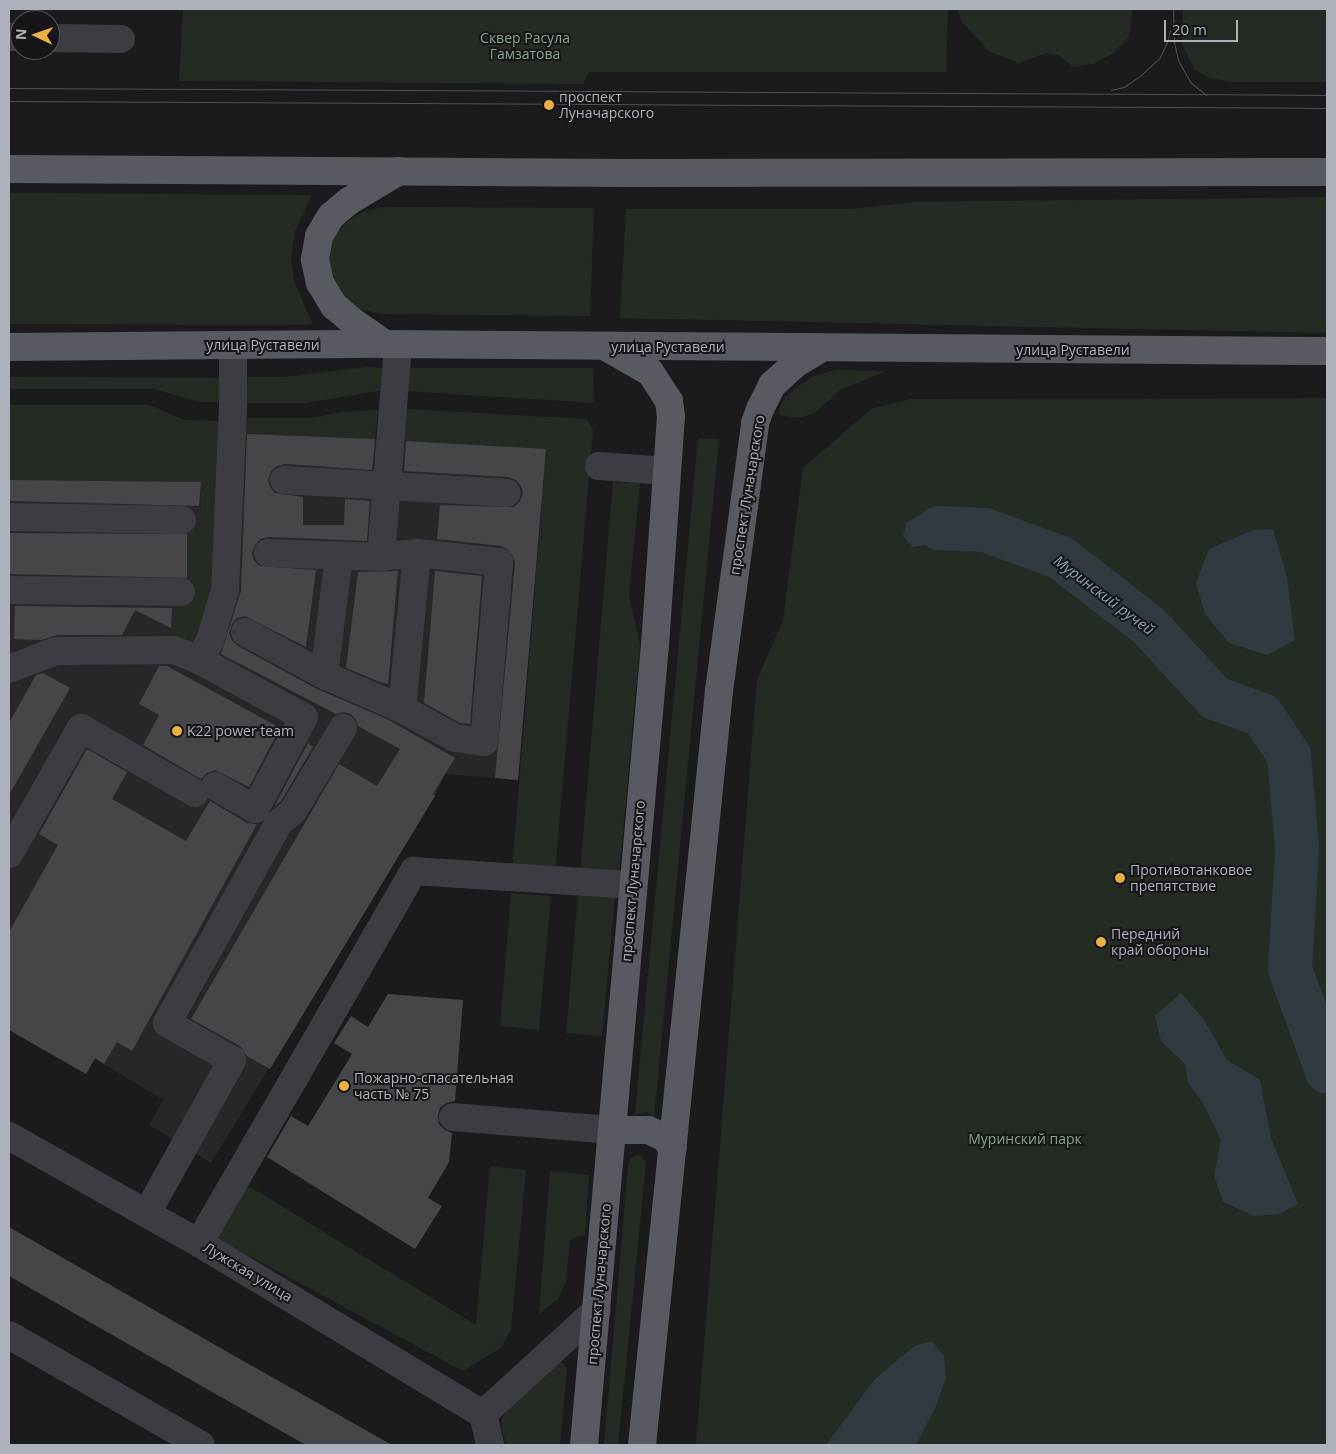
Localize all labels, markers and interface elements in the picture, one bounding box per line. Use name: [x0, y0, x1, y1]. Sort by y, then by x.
north arrow: [10, 10, 60, 60]
scale bar: [1166, 10, 1240, 42]
text: 20 m: [1172, 19, 1207, 39]
text: N: [11, 28, 30, 40]
park label: Сквер Расула Гамзатова: [480, 30, 570, 62]
place label: проспект Луначарского: [559, 89, 654, 121]
marker: проспект Луначарского: [543, 99, 555, 111]
street label: улица Руставели: [206, 337, 320, 353]
street label: улица Руставели: [611, 339, 725, 355]
street label: улица Руставели: [1016, 342, 1130, 358]
street label: проспект Луначарского: [726, 414, 768, 576]
water label: Муринский ручей: [1050, 551, 1158, 639]
place label: K22 power team: [187, 723, 294, 739]
marker: K22 power team: [171, 725, 183, 737]
street label: проспект Луначарского: [618, 800, 648, 962]
place label: Противотанковое препятствие: [1130, 862, 1252, 894]
marker: Противотанковое препятствие: [1114, 872, 1126, 884]
place label: Передний край обороны: [1111, 926, 1209, 959]
marker: Передний край обороны: [1095, 936, 1107, 948]
place label: Пожарно-спасательная часть № 75: [354, 1070, 514, 1102]
marker: Пожарно-спасательная часть № 75: [338, 1080, 350, 1092]
park label: Муринский парк: [968, 1131, 1082, 1147]
street label: проспект Луначарского: [584, 1203, 614, 1365]
street label: Лужская улица: [201, 1239, 295, 1305]

